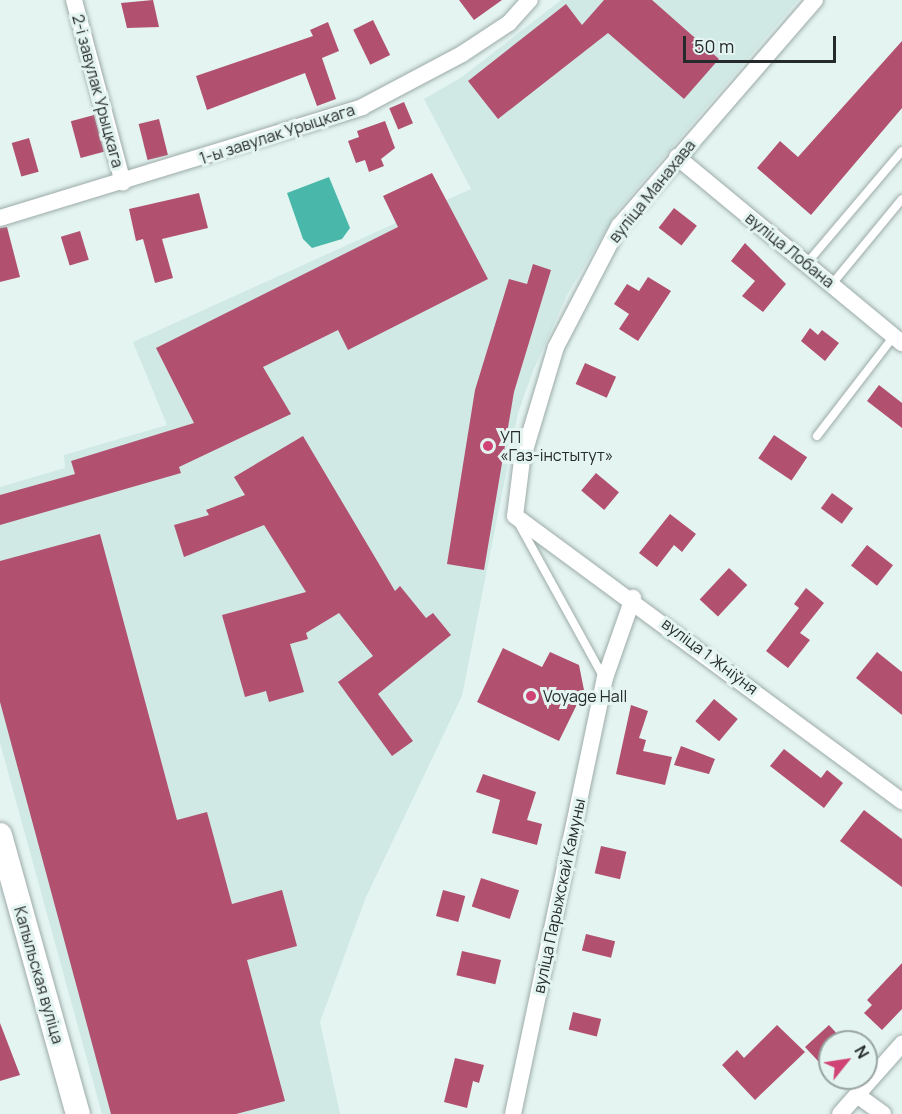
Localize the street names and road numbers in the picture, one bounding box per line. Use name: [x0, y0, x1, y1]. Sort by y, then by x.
street label: 2-і завулак Урыцкага: [68, 12, 128, 170]
street label: 1-ы завулак Урыцкага: [197, 100, 357, 168]
street label: вуліца Манахава: [605, 136, 699, 246]
street label: вуліца Лобана: [742, 208, 838, 292]
street label: вуліца 1 Жніўня: [658, 614, 762, 698]
street label: вуліца Парыжскай Камуны: [529, 797, 589, 995]
street label: Капыльская вуліца: [10, 904, 68, 1046]

